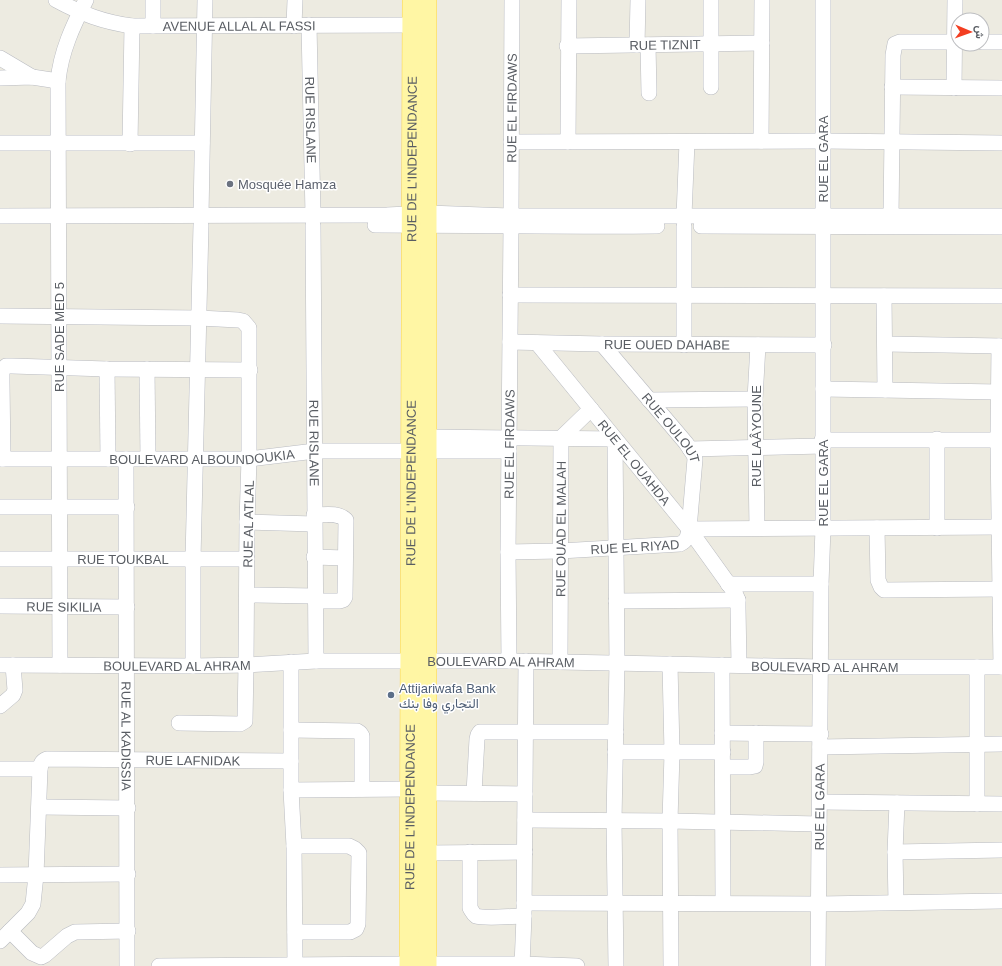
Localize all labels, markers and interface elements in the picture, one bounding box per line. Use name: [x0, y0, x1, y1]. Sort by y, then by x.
north arrow: [950, 12, 990, 52]
street label: AVENUE ALLAL AL FASSI: [163, 18, 316, 34]
text: ش: [973, 25, 986, 39]
street label: RUE TIZNIT: [629, 37, 701, 53]
street label: RUE EL FIRDAWS: [504, 53, 520, 163]
street label: RUE RISLANE: [302, 76, 319, 164]
street label: RUE DE L'INDEPENDANCE: [404, 76, 420, 242]
street label: RUE EL GARA: [816, 115, 831, 202]
place label: Mosquée Hamza: [238, 177, 337, 192]
marker: Mosquée Hamza: [225, 179, 235, 189]
street label: RUE SADE MED 5: [52, 282, 67, 392]
street label: RUE OUED DAHABE: [604, 337, 730, 353]
street label: RUE LAÂYOUNE: [749, 385, 764, 487]
street label: RUE EL FIRDAWS: [501, 389, 518, 499]
street label: RUE OULOUT: [639, 390, 703, 464]
street label: RUE RISLANE: [306, 400, 322, 487]
street label: RUE DE L'INDEPENDANCE: [403, 400, 419, 566]
street label: RUE EL OUAHDA: [595, 417, 674, 509]
street label: RUE EL GARA: [816, 439, 831, 526]
street label: BOULEVARD ALBOUNDOUKIA: [109, 447, 296, 467]
street label: RUE OUAD EL MALAH: [553, 461, 569, 597]
street label: RUE AL ATLAL: [240, 480, 257, 568]
street label: RUE EL RIYAD: [590, 537, 680, 557]
street label: RUE TOUKBAL: [77, 552, 169, 567]
street label: RUE SIKILIA: [26, 599, 102, 615]
street label: BOULEVARD AL AHRAM: [427, 654, 575, 670]
street label: BOULEVARD AL AHRAM: [103, 658, 251, 674]
street label: BOULEVARD AL AHRAM: [751, 659, 899, 675]
street label: RUE AL KADISSIA: [118, 681, 134, 791]
place label: Attijariwafa Bank التجاري وفا بنك: [399, 681, 496, 714]
marker: Attijariwafa Bank التجاري وفا بنك: [386, 690, 396, 700]
street label: RUE DE L'INDEPENDANCE: [402, 724, 418, 890]
street label: RUE LAFNIDAK: [145, 753, 241, 769]
street label: RUE EL GARA: [812, 763, 828, 851]

